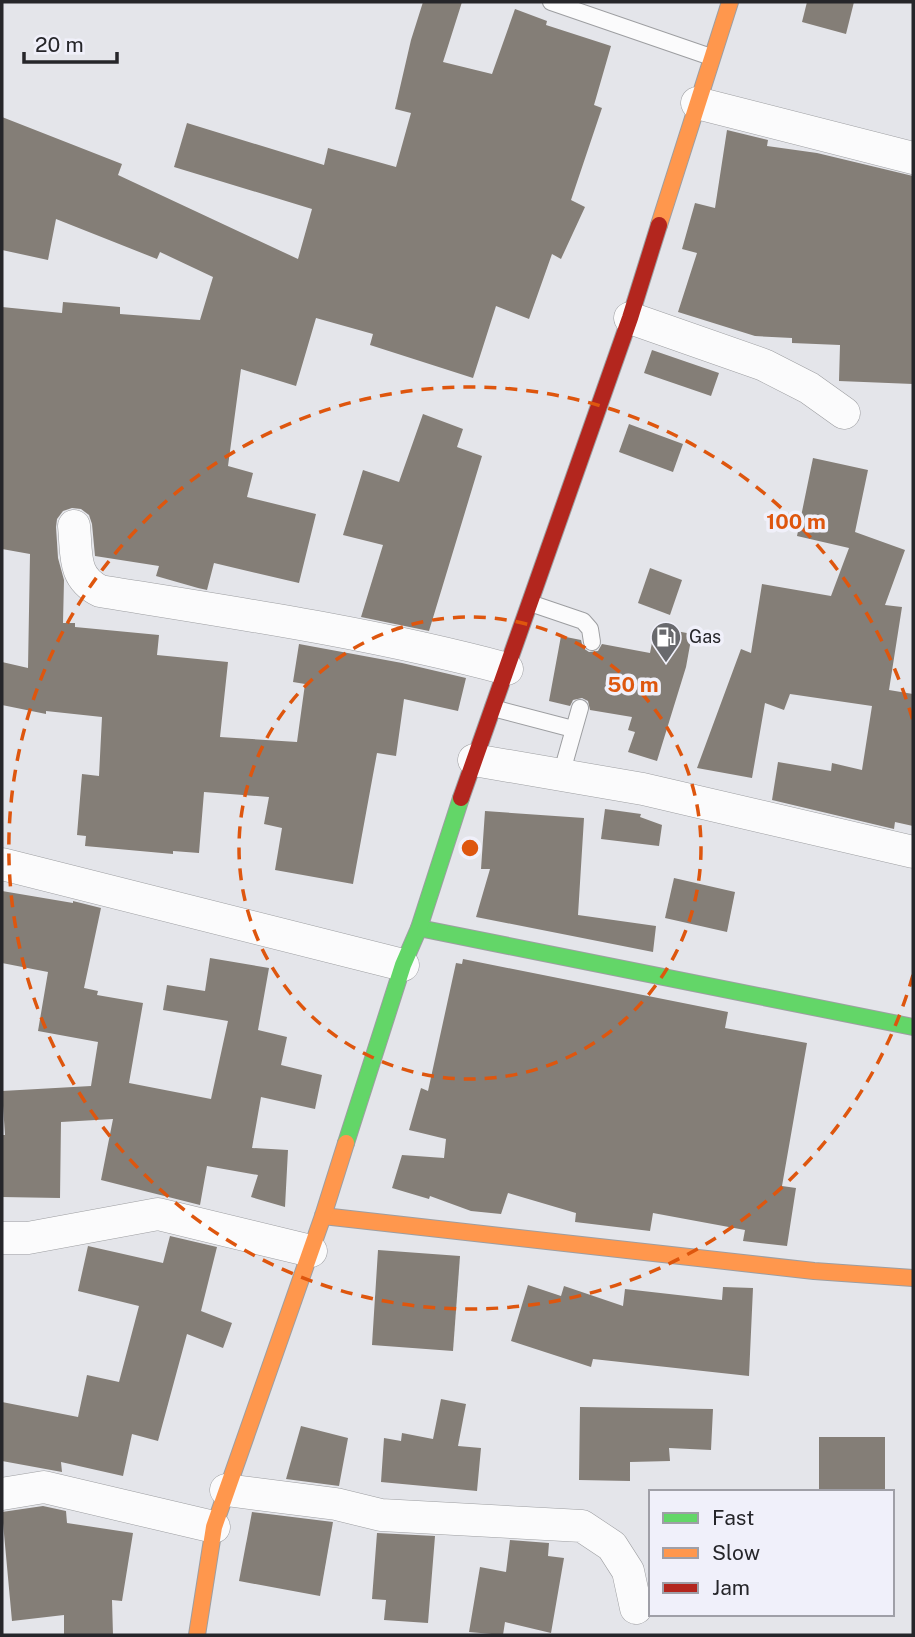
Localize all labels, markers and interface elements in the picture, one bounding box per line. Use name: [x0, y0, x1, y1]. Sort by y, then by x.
scale bar: [24, 21, 117, 65]
text: 20 m: [35, 32, 84, 57]
text: 100 m: [766, 509, 826, 534]
fuel station icon: Gas: [649, 620, 683, 664]
place label: Gas: [689, 626, 721, 647]
text: 50 m: [607, 672, 659, 697]
centre of rings: [458, 836, 482, 860]
legend: [649, 1490, 894, 1616]
text: Fast: [712, 1505, 754, 1530]
text: Slow: [712, 1540, 760, 1565]
text: Jam: [712, 1575, 750, 1600]

